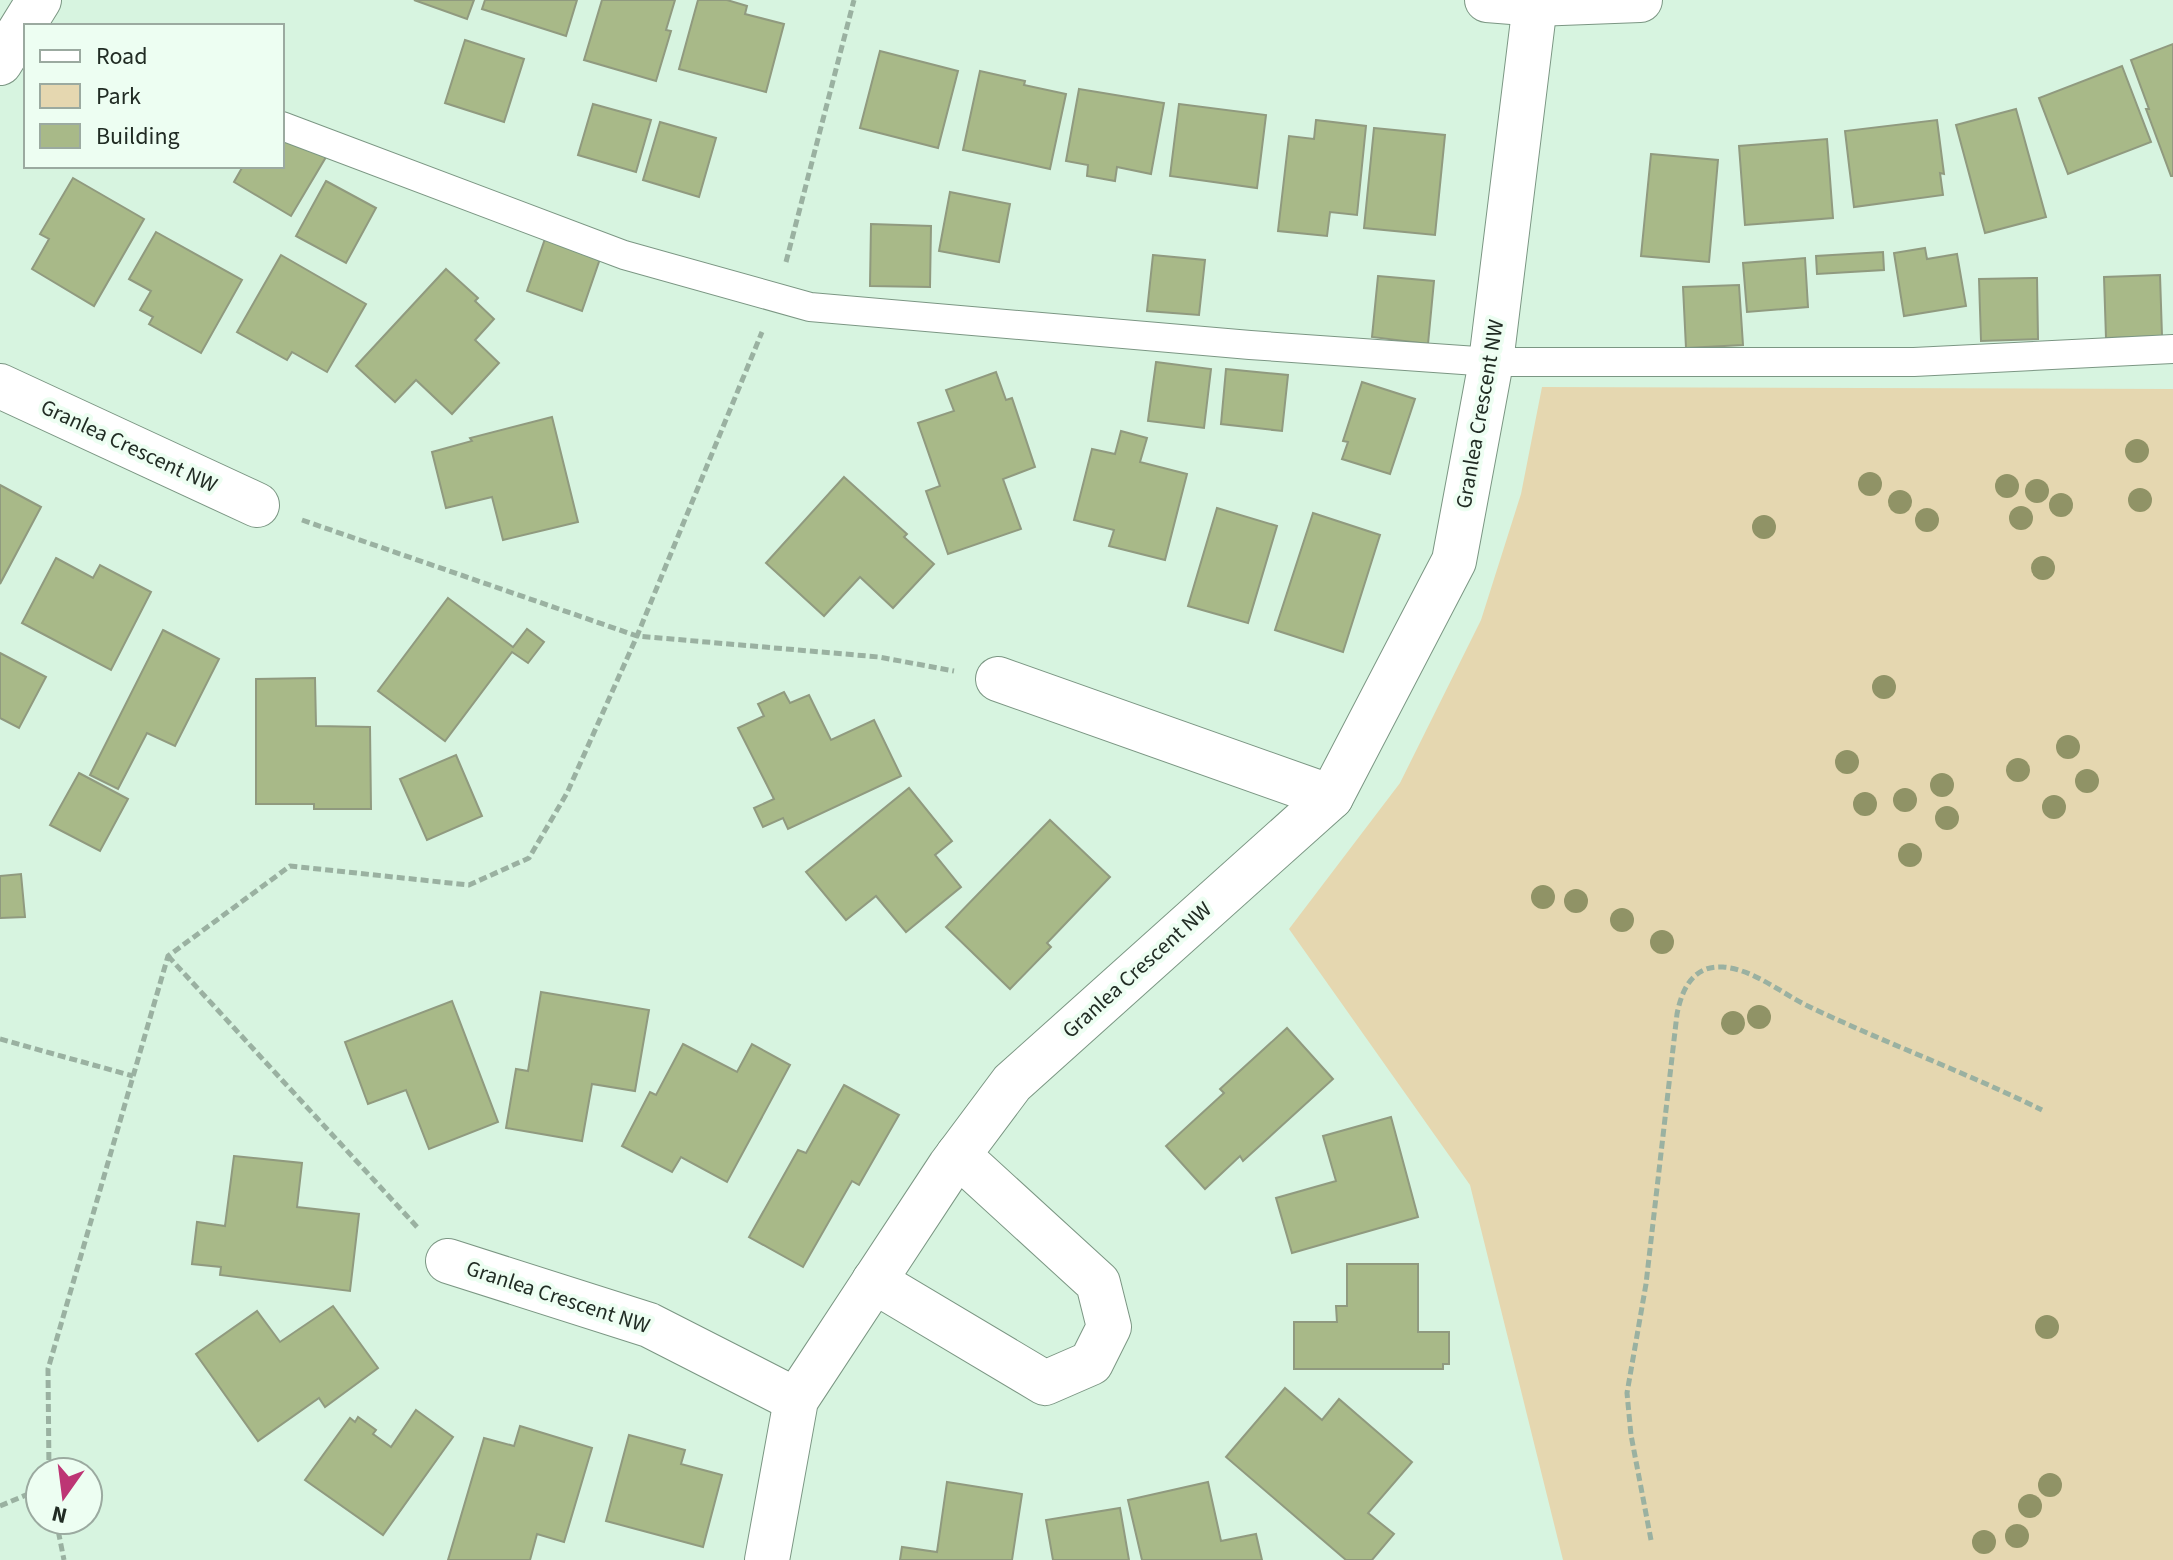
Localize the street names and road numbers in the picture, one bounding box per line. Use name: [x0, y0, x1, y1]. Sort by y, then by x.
street label: Granlea Crescent NW: [1448, 317, 1512, 511]
street label: Granlea Crescent NW: [35, 391, 223, 501]
street label: Granlea Crescent NW: [1055, 894, 1219, 1046]
street label: Granlea Crescent NW: [462, 1252, 654, 1342]

